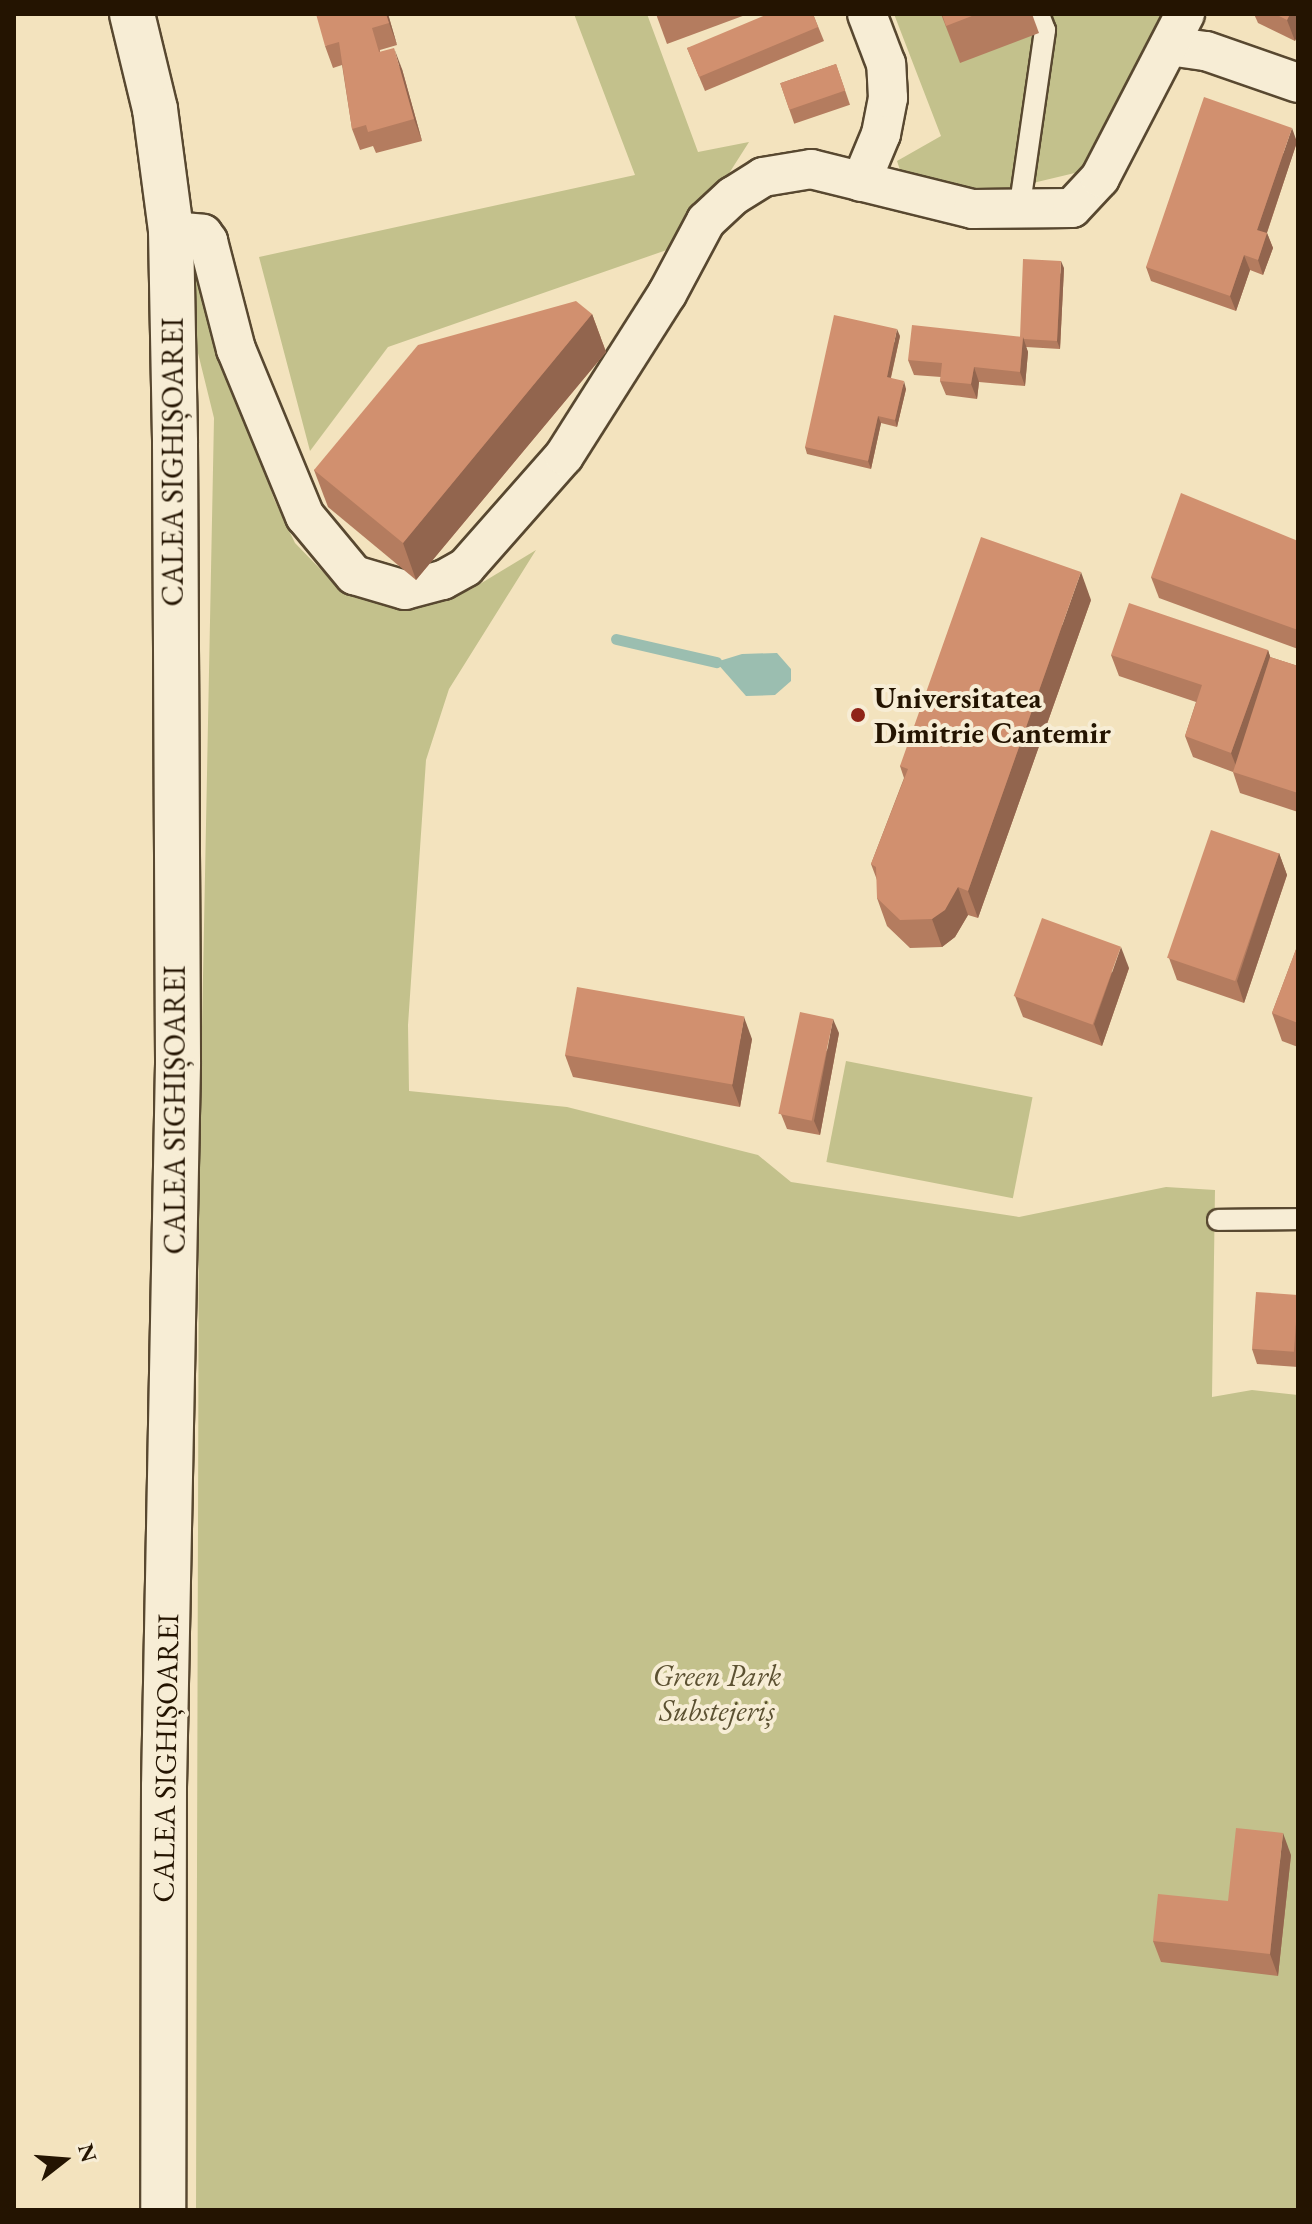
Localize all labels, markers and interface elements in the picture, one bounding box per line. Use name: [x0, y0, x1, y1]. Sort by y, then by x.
street label: CALEA SIGHIȘOAREI: [155, 318, 191, 606]
place label: Universitatea Dimitrie Cantemir: [874, 680, 1111, 750]
marker: Universitatea Dimitrie Cantemir: [849, 706, 867, 724]
street label: CALEA SIGHIȘOAREI: [157, 966, 193, 1254]
street label: CALEA SIGHIȘOAREI: [145, 1613, 187, 1903]
park label: Green Park Substejeriș: [652, 1658, 782, 1728]
north arrow: [24, 2120, 104, 2200]
text: N: [71, 2140, 104, 2166]

